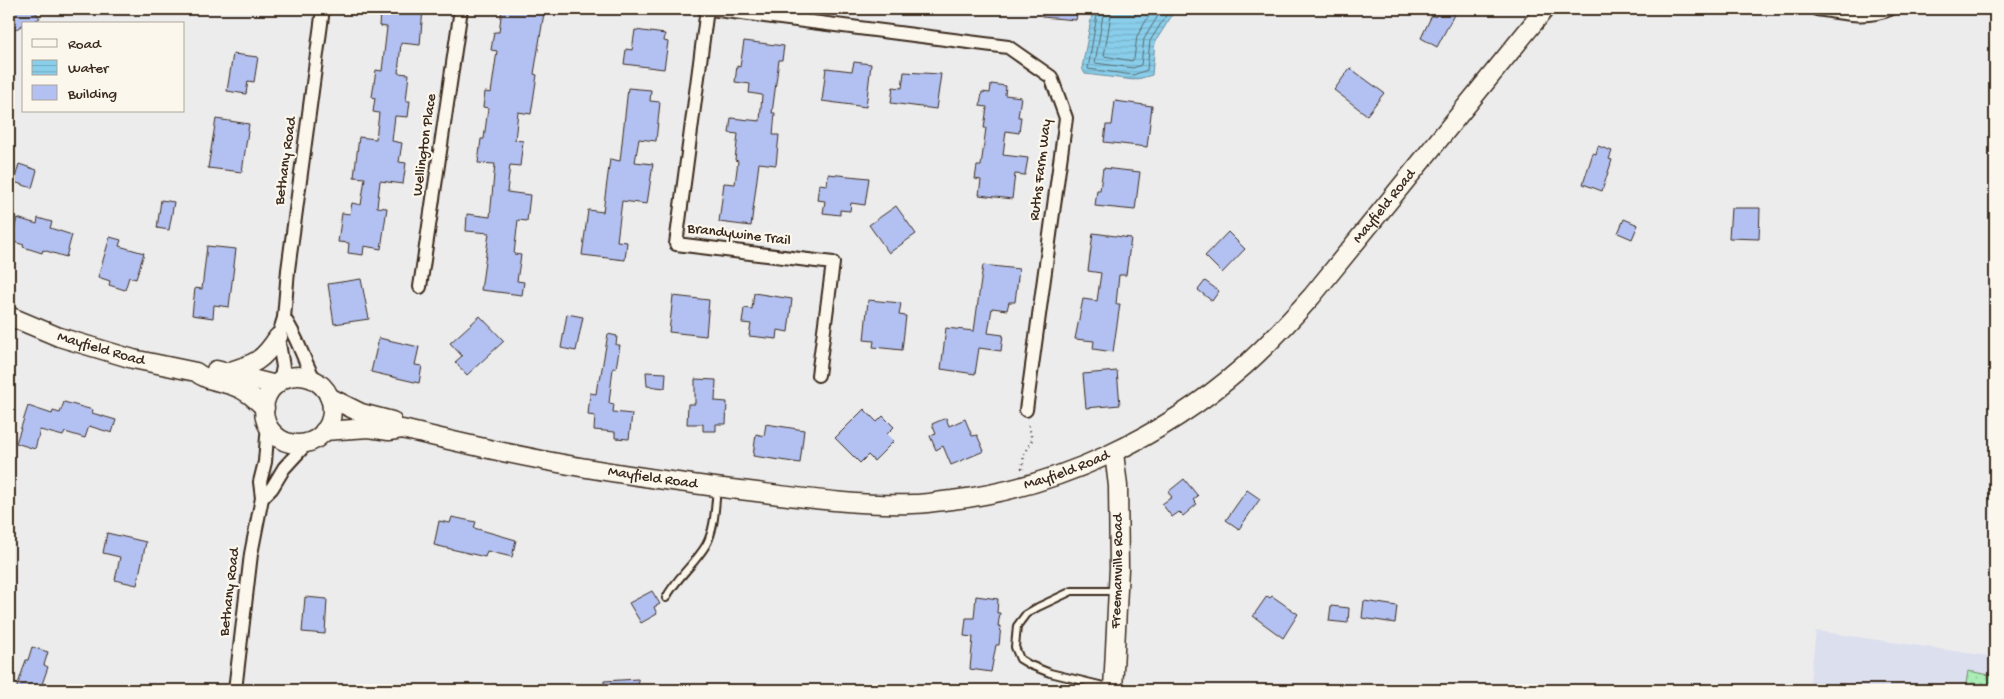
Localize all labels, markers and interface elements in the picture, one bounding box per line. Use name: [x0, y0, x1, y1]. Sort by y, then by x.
legend: [22, 22, 185, 112]
text: Road: [68, 36, 102, 54]
text: Water: [68, 60, 110, 78]
text: Building: [67, 86, 117, 104]
street label: Wellington Place: [409, 92, 441, 197]
street label: Bethany Road: [271, 115, 301, 207]
street label: Ruths Farm Way: [1026, 118, 1056, 222]
street label: Mayfield Road: [1349, 165, 1421, 247]
street label: Brandywine Trail: [685, 220, 792, 250]
street label: Mayfield Road: [55, 328, 147, 370]
street label: Mayfield Road: [1022, 446, 1114, 494]
street label: Mayfield Road: [607, 463, 700, 494]
street label: Freemanville Road: [1107, 512, 1128, 630]
street label: Bethany Road: [216, 546, 244, 638]

